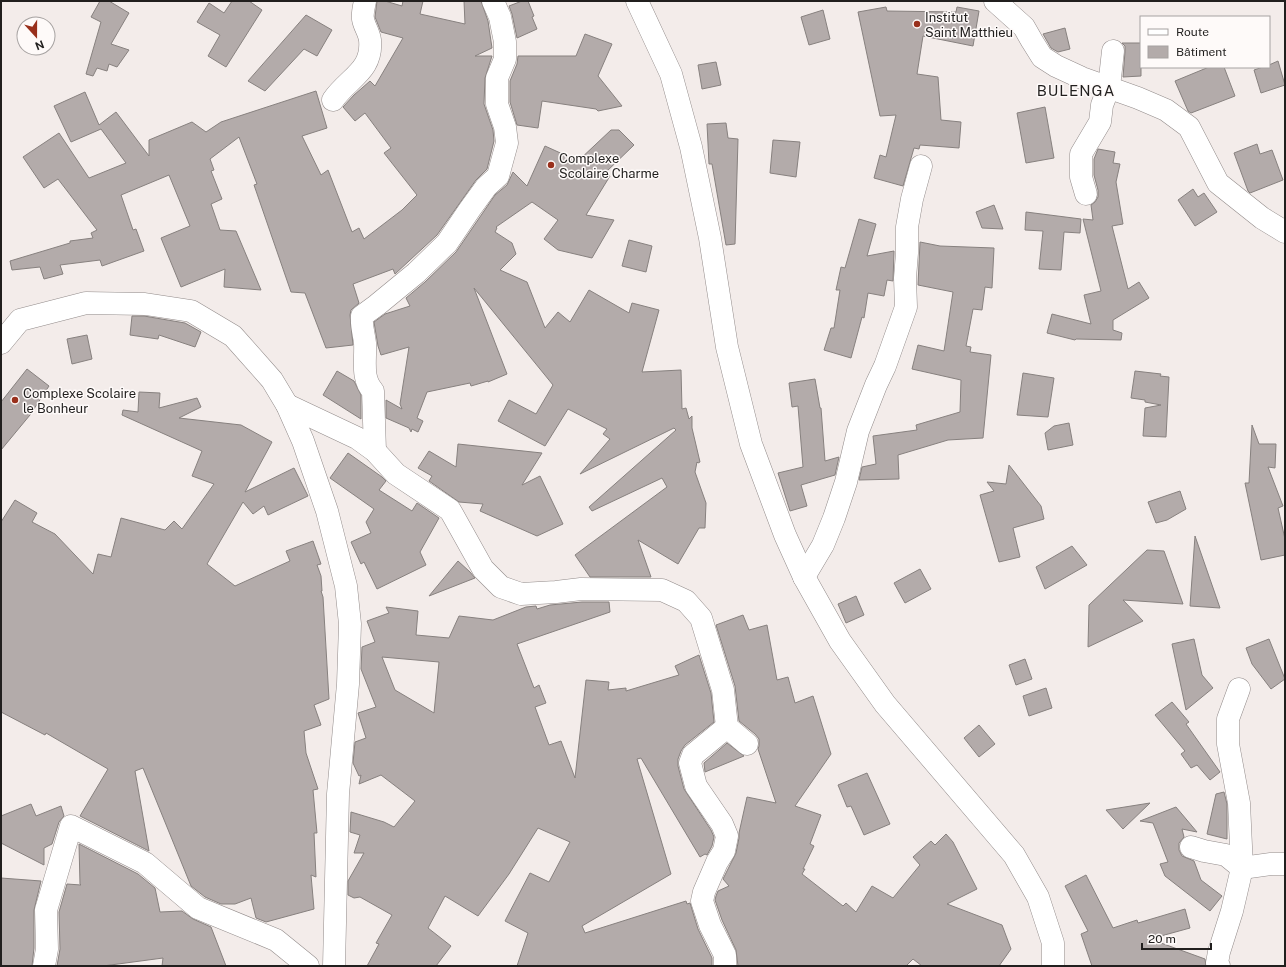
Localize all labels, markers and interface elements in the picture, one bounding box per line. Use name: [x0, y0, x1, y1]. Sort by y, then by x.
place label: Institut Saint Matthieu: [925, 10, 1013, 40]
north arrow: [16, 16, 56, 56]
legend: [1140, 16, 1270, 68]
marker: Institut Saint Matthieu: [912, 19, 922, 29]
text: Route: [1176, 25, 1209, 39]
text: N: [33, 38, 46, 52]
text: Bâtiment: [1176, 45, 1227, 59]
district label: BULENGA: [1037, 82, 1115, 99]
place label: Complexe Scolaire Charme: [559, 151, 659, 181]
marker: Complexe Scolaire Charme: [546, 160, 556, 170]
place label: Complexe Scolaire le Bonheur: [23, 386, 136, 416]
marker: Complexe Scolaire le Bonheur: [10, 395, 20, 405]
scale bar: [1142, 925, 1211, 951]
text: 20 m: [1148, 932, 1176, 946]

